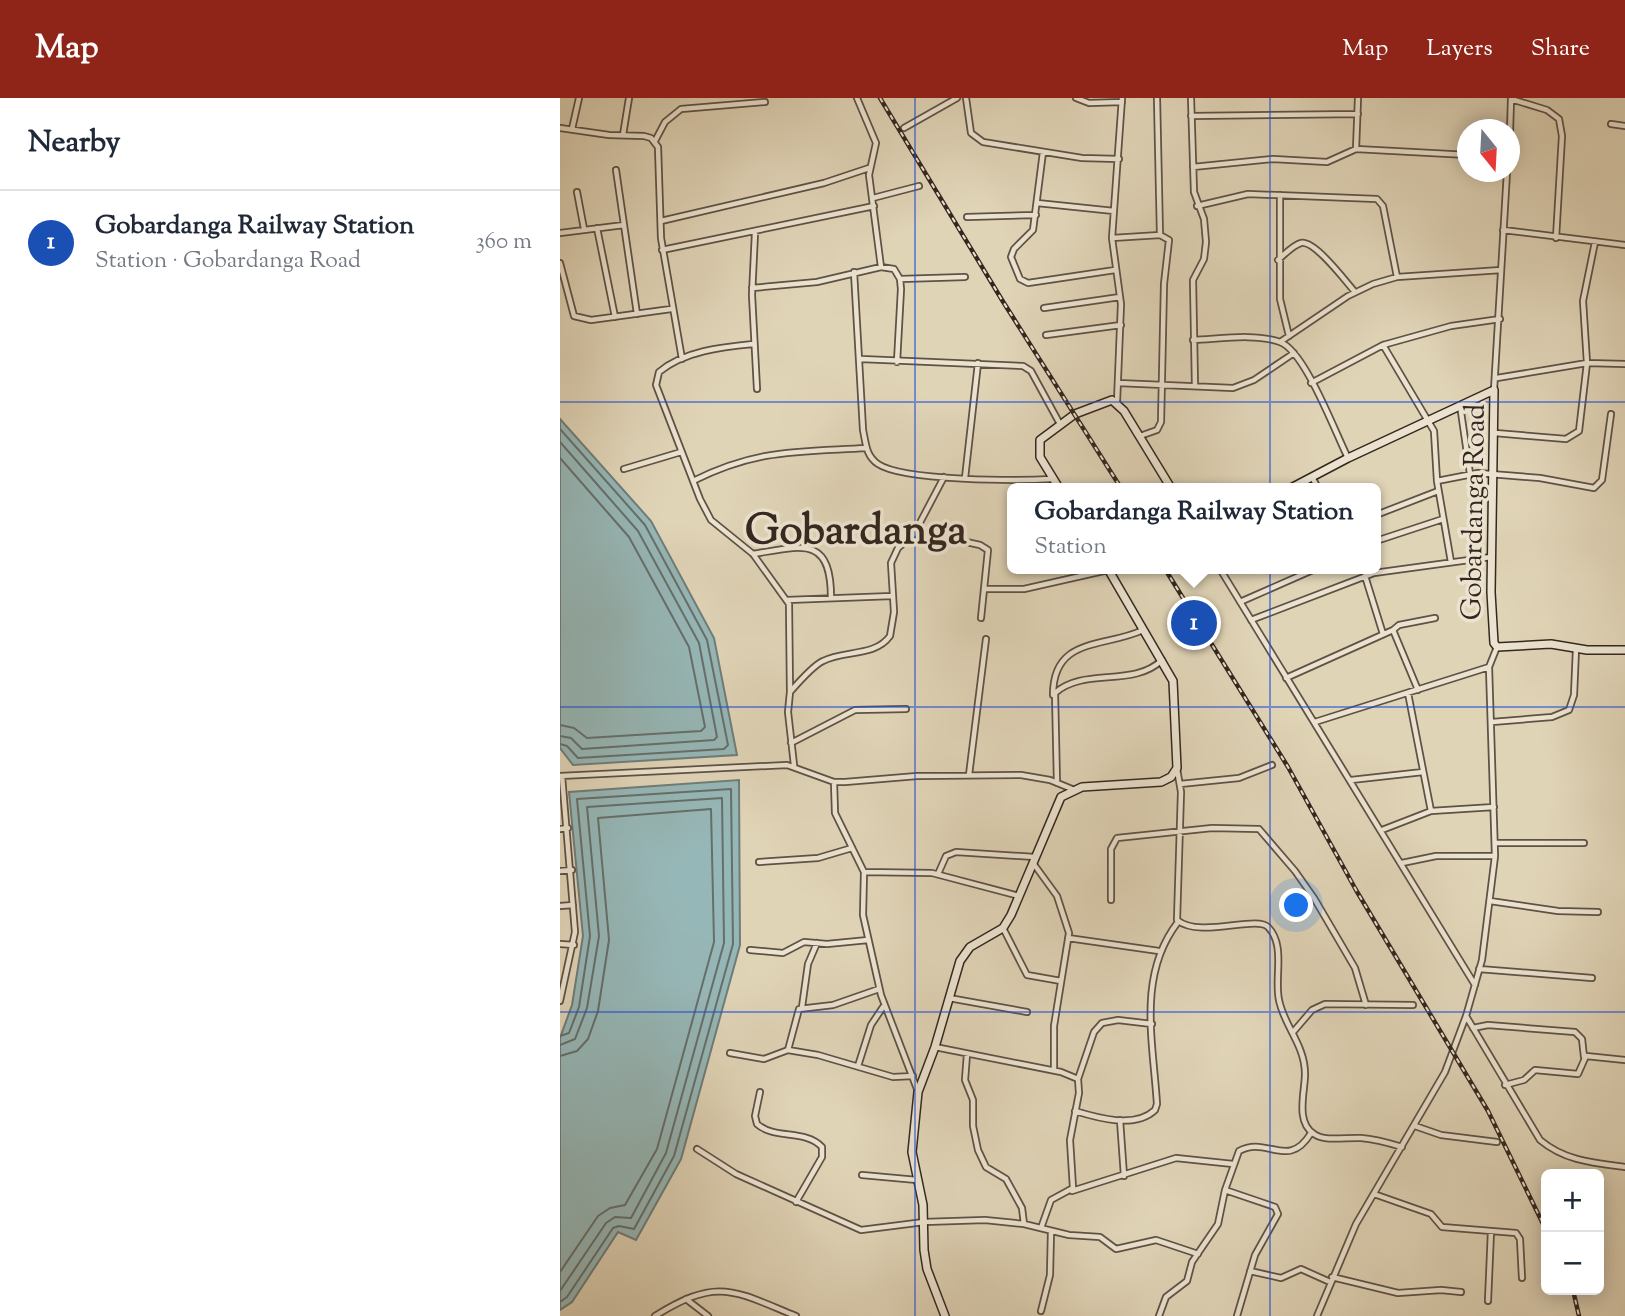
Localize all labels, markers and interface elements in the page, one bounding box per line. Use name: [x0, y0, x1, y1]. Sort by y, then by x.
text: Map: [35, 25, 99, 73]
text: Map: [1342, 32, 1388, 66]
text: Layers: [1426, 32, 1493, 66]
text: Share: [1531, 32, 1590, 66]
north arrow: [1457, 119, 1520, 182]
text: Nearby: [28, 122, 120, 165]
text: Gobardanga Railway Station: [95, 208, 414, 245]
text: 1: [47, 226, 55, 259]
text: 360 m: [475, 226, 532, 259]
text: Station · Gobardanga Road: [95, 245, 361, 278]
street label: Gobardanga Road: [1453, 403, 1497, 621]
popup: [1007, 483, 1381, 574]
text: Gobardanga Railway Station: [1034, 494, 1354, 531]
district label: Gobardanga: [745, 503, 968, 563]
text: Station: [1034, 531, 1107, 564]
pin: 1: [1171, 597, 1217, 649]
your location: [1279, 888, 1313, 922]
map controls: [1541, 1169, 1604, 1295]
button: +: [1541, 1169, 1604, 1232]
button: −: [1541, 1232, 1604, 1295]

